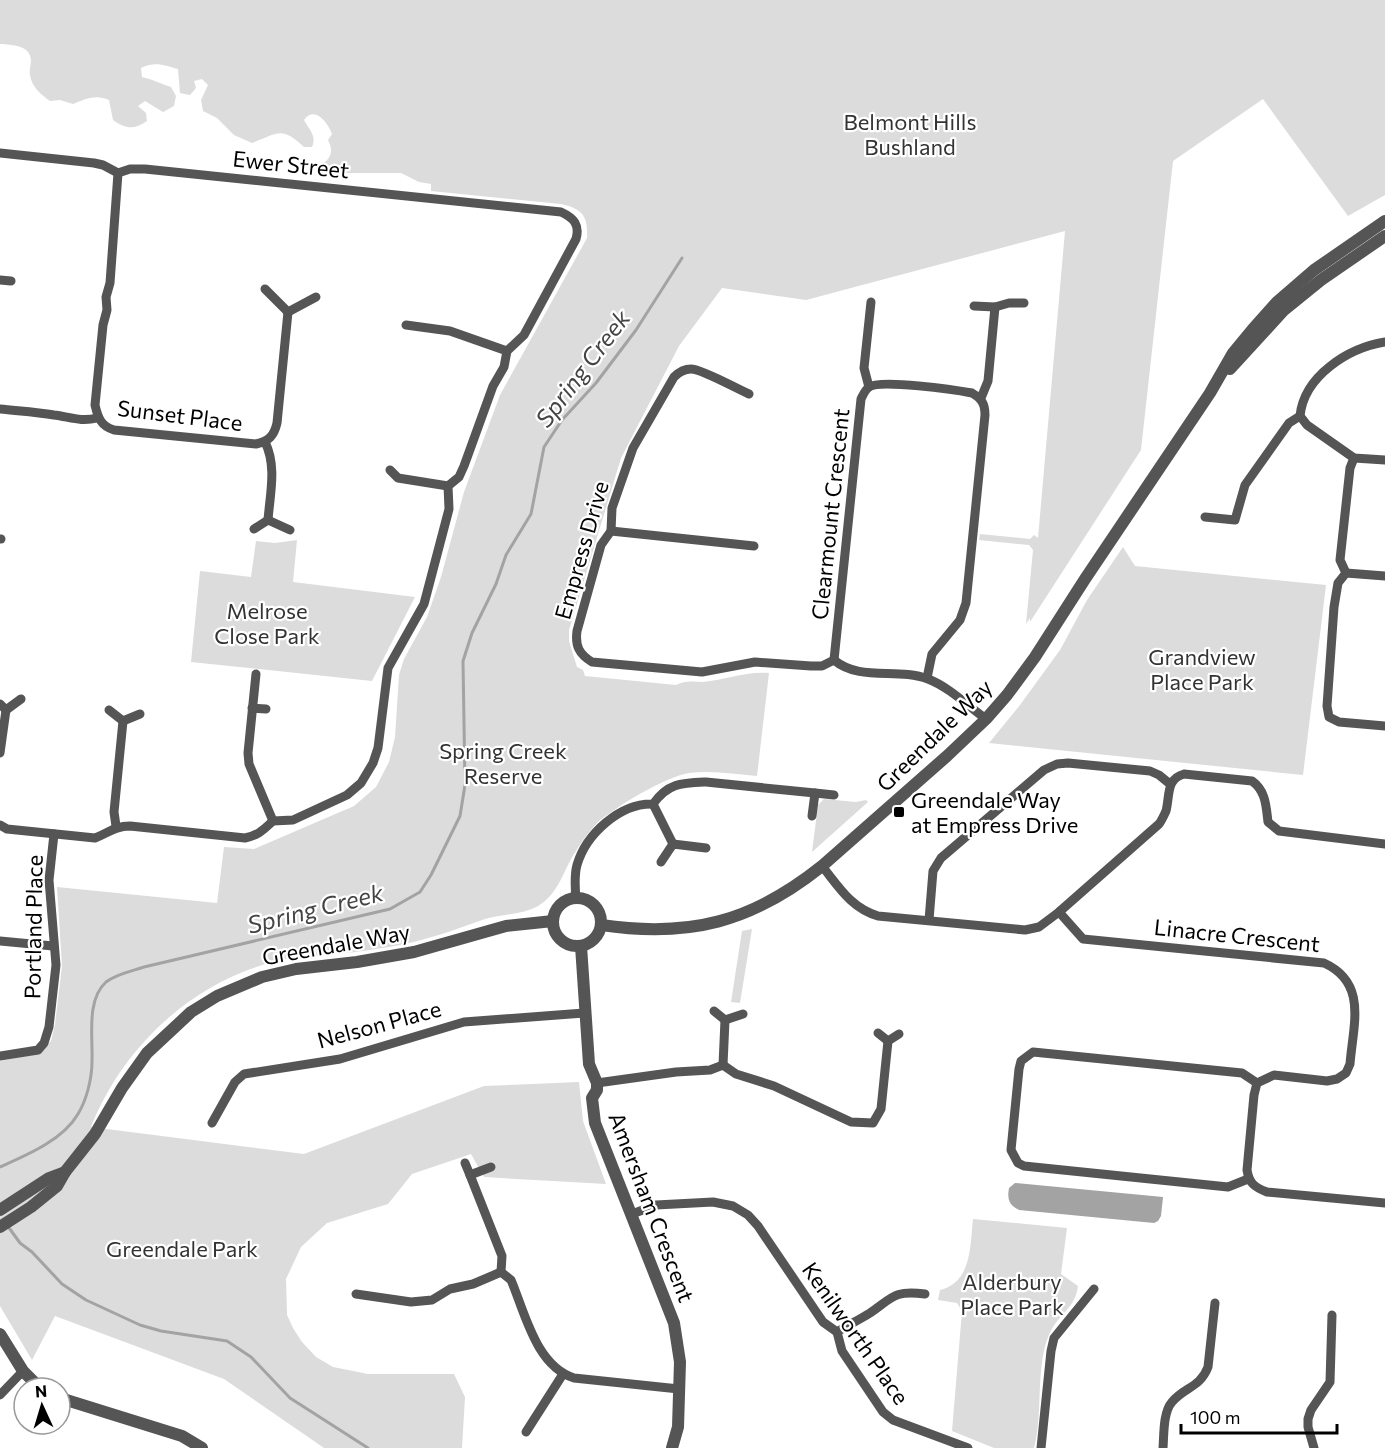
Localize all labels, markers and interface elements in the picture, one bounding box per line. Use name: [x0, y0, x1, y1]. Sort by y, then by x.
park label: Belmont Hills Bushland: [844, 108, 976, 160]
street label: Ewer Street: [232, 144, 350, 184]
water label: Spring Creek: [528, 303, 636, 432]
street label: Sunset Place: [116, 394, 244, 436]
street label: Clearmount Crescent: [805, 407, 855, 621]
street label: Empress Drive: [548, 478, 614, 622]
park label: Melrose Close Park: [214, 597, 320, 649]
park label: Grandview Place Park: [1148, 643, 1256, 695]
street label: Greendale Way: [871, 673, 997, 797]
park label: Spring Creek Reserve: [439, 737, 567, 789]
place label: Greendale Way at Empress Drive: [911, 786, 1078, 838]
marker: Greendale Way at Empress Drive: [892, 805, 906, 819]
street label: Portland Place: [18, 855, 48, 999]
water label: Spring Creek: [244, 877, 387, 939]
street label: Linacre Crescent: [1153, 913, 1321, 957]
street label: Greendale Way: [260, 918, 412, 970]
street label: Nelson Place: [314, 995, 444, 1053]
street label: Amersham Crescent: [603, 1108, 701, 1306]
park label: Greendale Park: [106, 1235, 258, 1262]
street label: Kenilworth Place: [797, 1257, 915, 1409]
park label: Alderbury Place Park: [960, 1268, 1064, 1320]
north arrow: [12, 1376, 72, 1436]
text: N: [34, 1381, 48, 1400]
scale bar: [1181, 1397, 1337, 1435]
text: 100 m: [1190, 1406, 1240, 1428]

